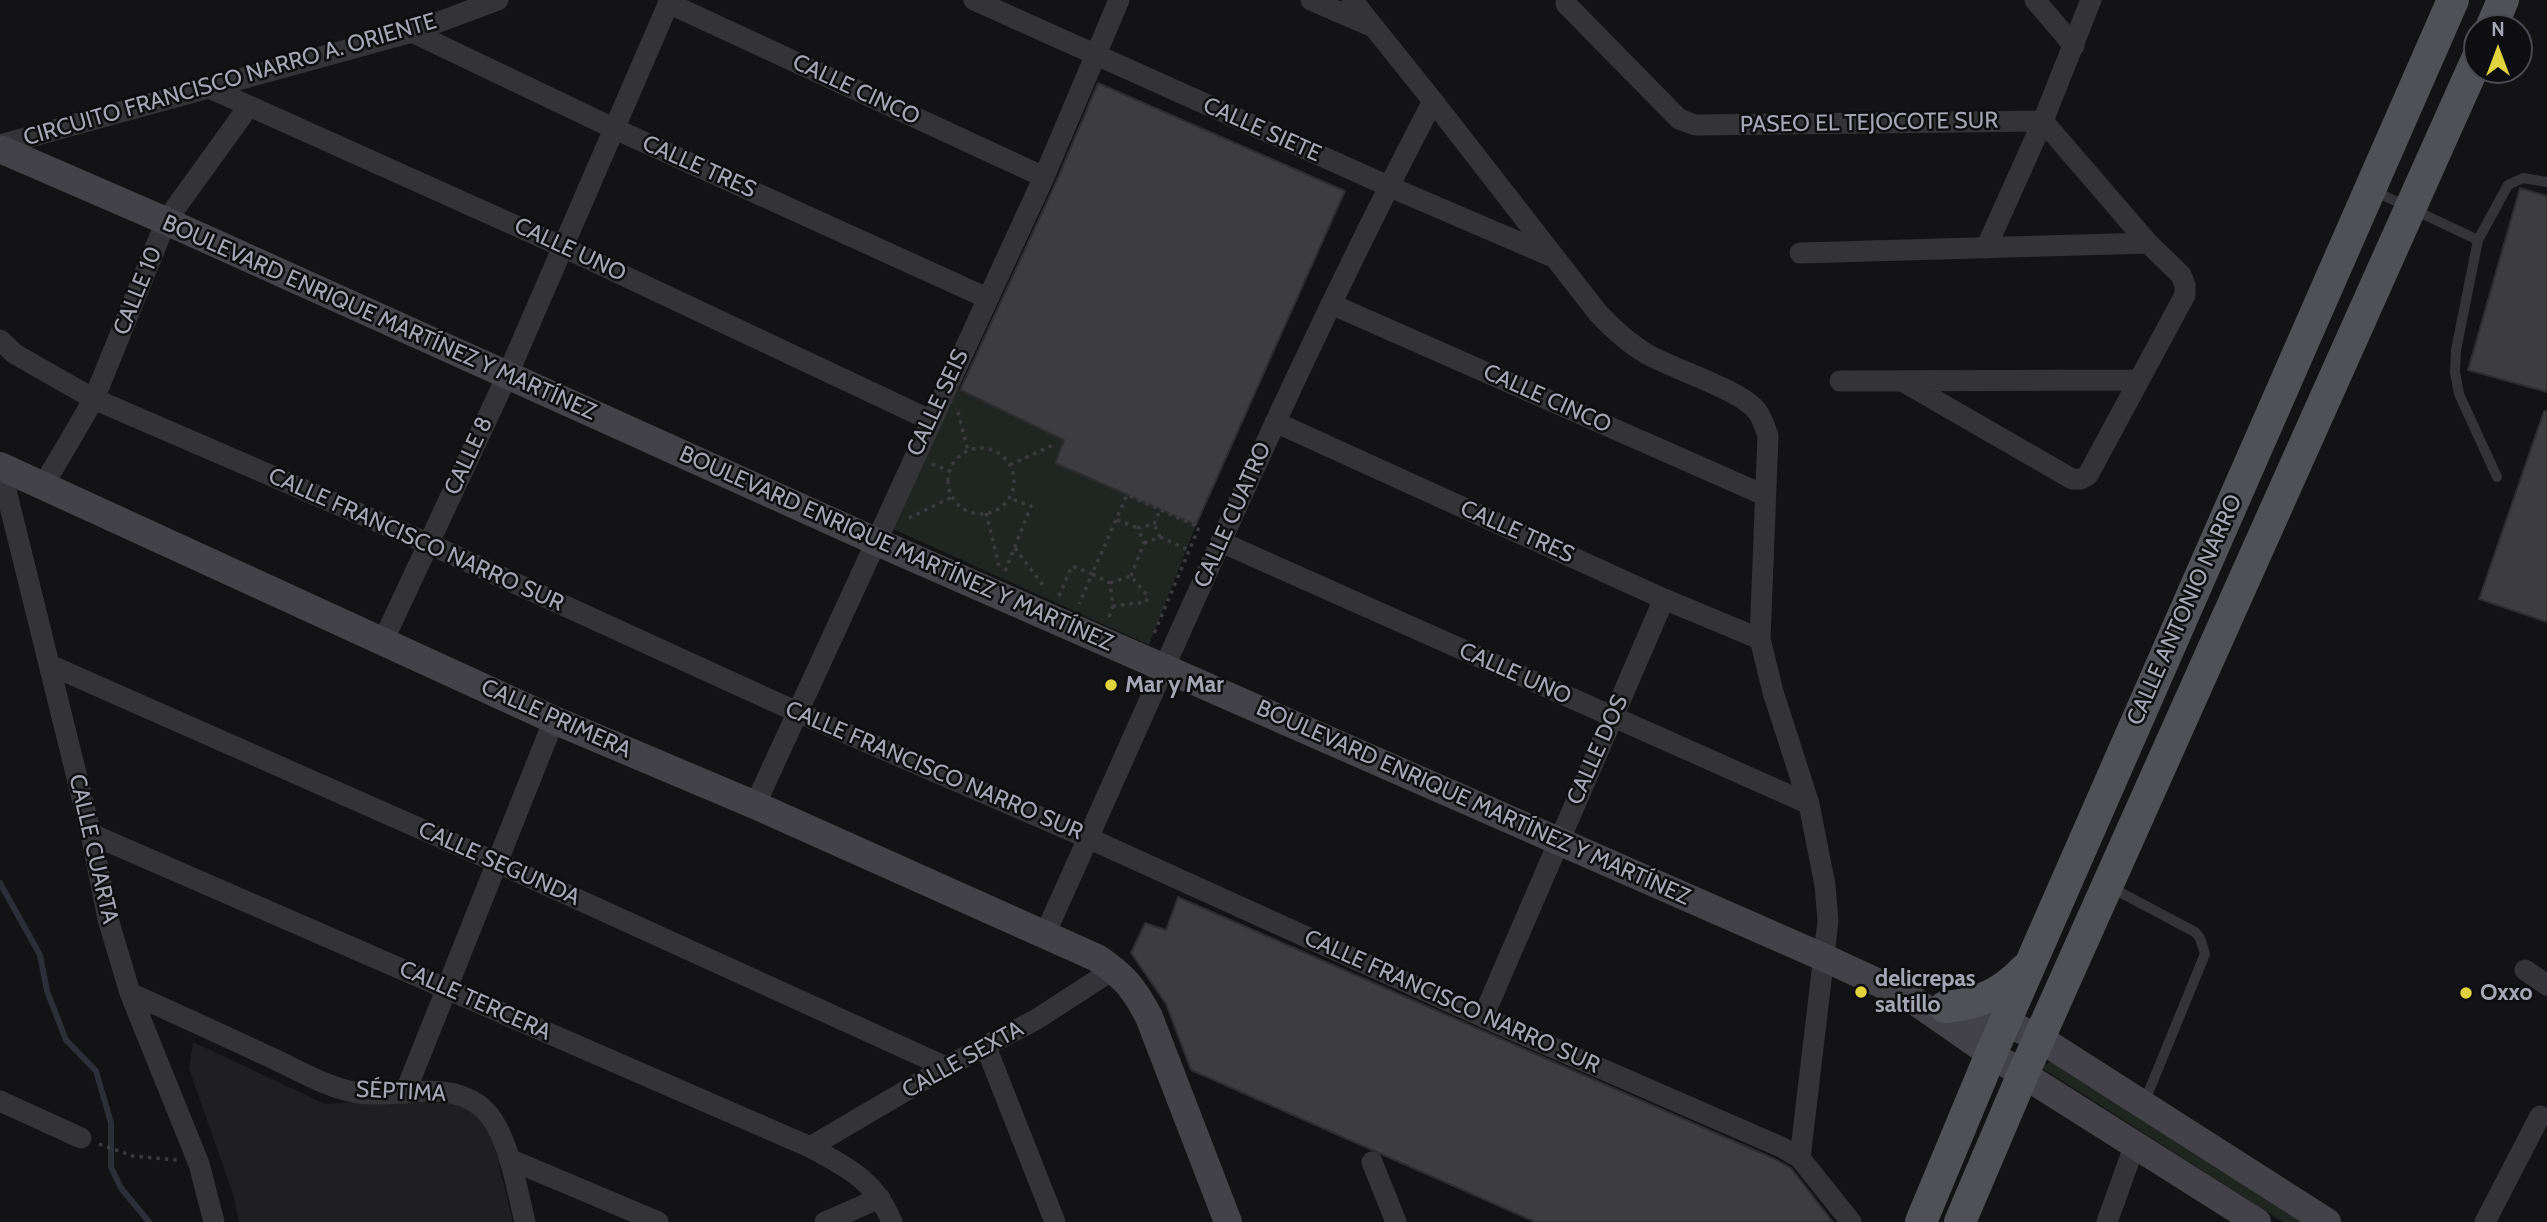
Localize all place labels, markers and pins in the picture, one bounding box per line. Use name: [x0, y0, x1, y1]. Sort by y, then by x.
place label: Mar y Mar: [1125, 671, 1224, 699]
marker: Mar y Mar: [1103, 677, 1119, 693]
place label: delicrepas saltillo: [1875, 965, 1976, 1019]
place label: Oxxo: [2480, 979, 2533, 1007]
marker: delicrepas saltillo: [1853, 984, 1869, 1000]
marker: Oxxo: [2458, 985, 2474, 1001]

